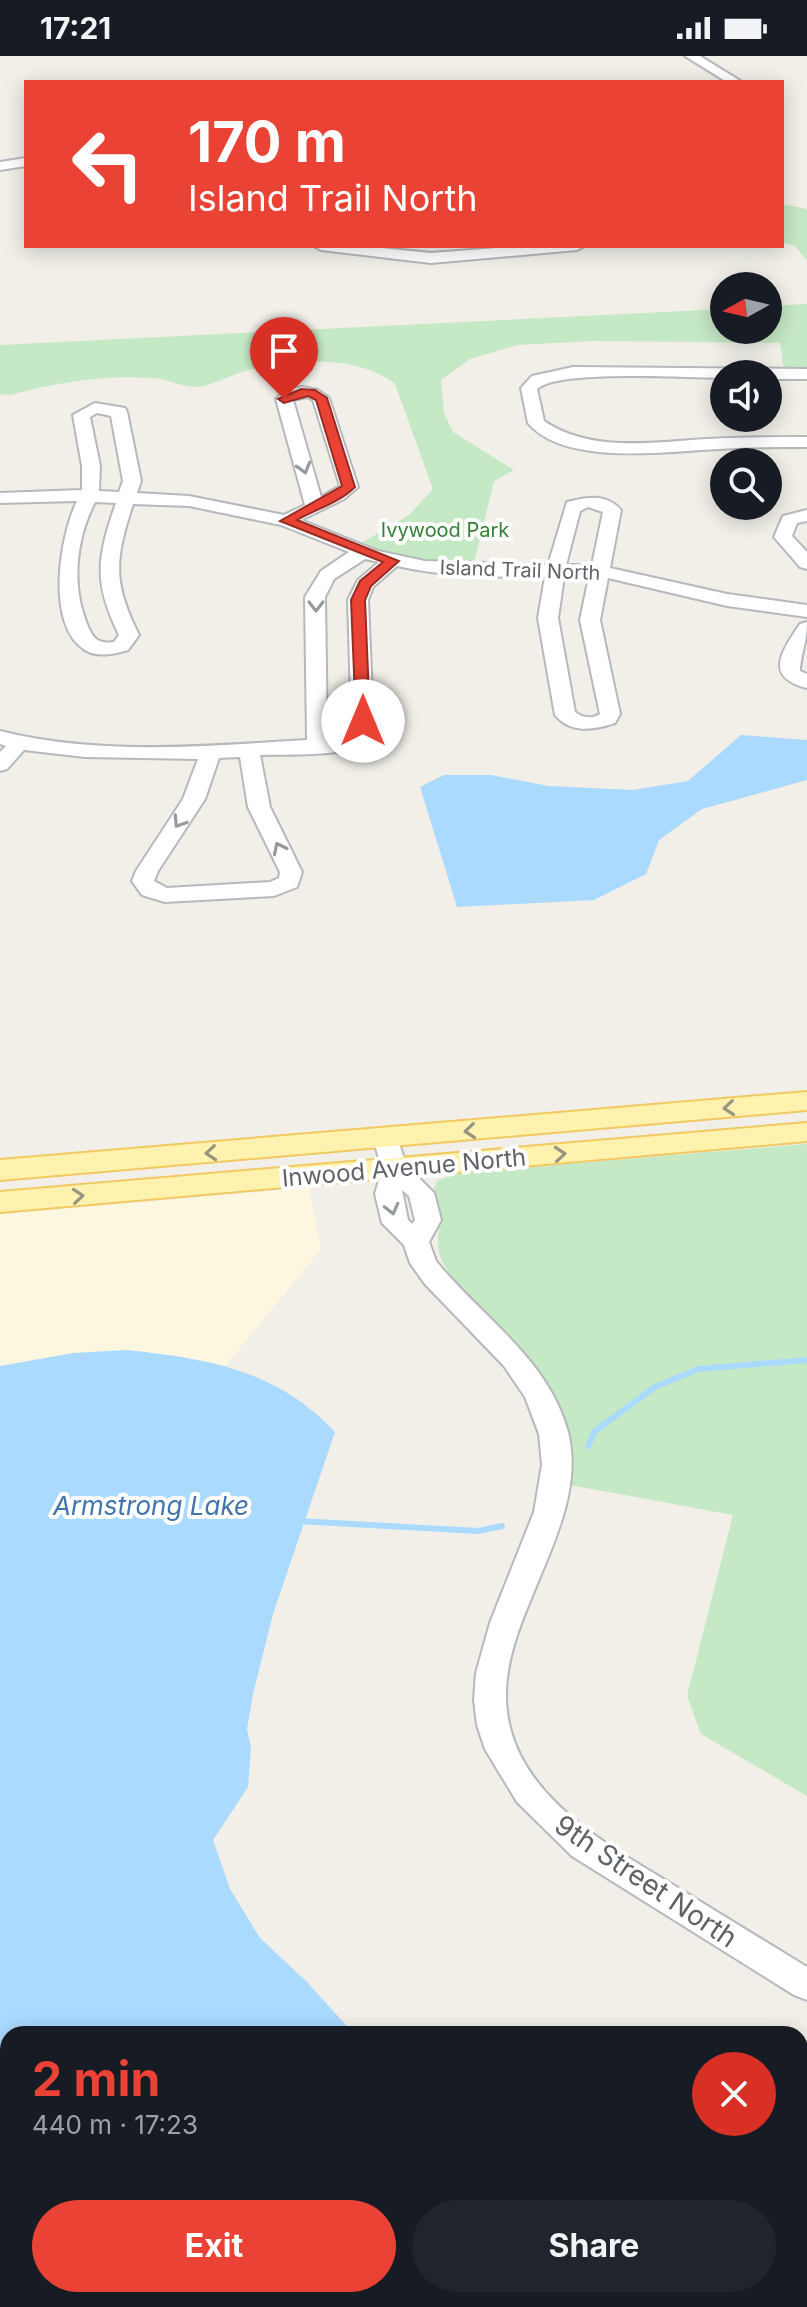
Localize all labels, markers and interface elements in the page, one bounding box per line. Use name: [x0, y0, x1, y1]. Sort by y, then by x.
text: 17:21: [40, 10, 111, 46]
text: 170 m: [188, 108, 346, 176]
icon: left: [56, 112, 160, 216]
text: Island Trail North: [188, 176, 477, 220]
north arrow: [710, 272, 782, 344]
map controls: [710, 272, 782, 520]
pin: [250, 317, 318, 399]
icon: arrive: [262, 329, 306, 373]
button: sound: [710, 360, 782, 432]
button: search: [710, 448, 782, 520]
one-way arrow: [295, 461, 311, 475]
park label: Ivywood Park: [381, 518, 509, 542]
street label: Island Trail North: [439, 555, 601, 585]
one-way arrow: [307, 600, 325, 613]
position arrow: [321, 679, 405, 763]
one-way arrow: [174, 813, 189, 827]
one-way arrow: [273, 841, 289, 856]
one-way arrow: [722, 1099, 735, 1116]
one-way arrow: [463, 1122, 476, 1139]
street label: Inwood Avenue North: [281, 1142, 527, 1193]
one-way arrow: [204, 1144, 217, 1161]
one-way arrow: [554, 1145, 567, 1162]
one-way arrow: [72, 1187, 85, 1204]
one-way arrow: [383, 1202, 400, 1216]
water label: Armstrong Lake: [52, 1490, 249, 1521]
street label: 9th Street North: [548, 1807, 744, 1955]
text: 2 min: [32, 2049, 160, 2108]
button: close: [692, 2052, 776, 2136]
text: 440 m · 17:23: [32, 2109, 198, 2140]
button: Exit: [32, 2200, 396, 2292]
button: Share: [412, 2200, 776, 2292]

